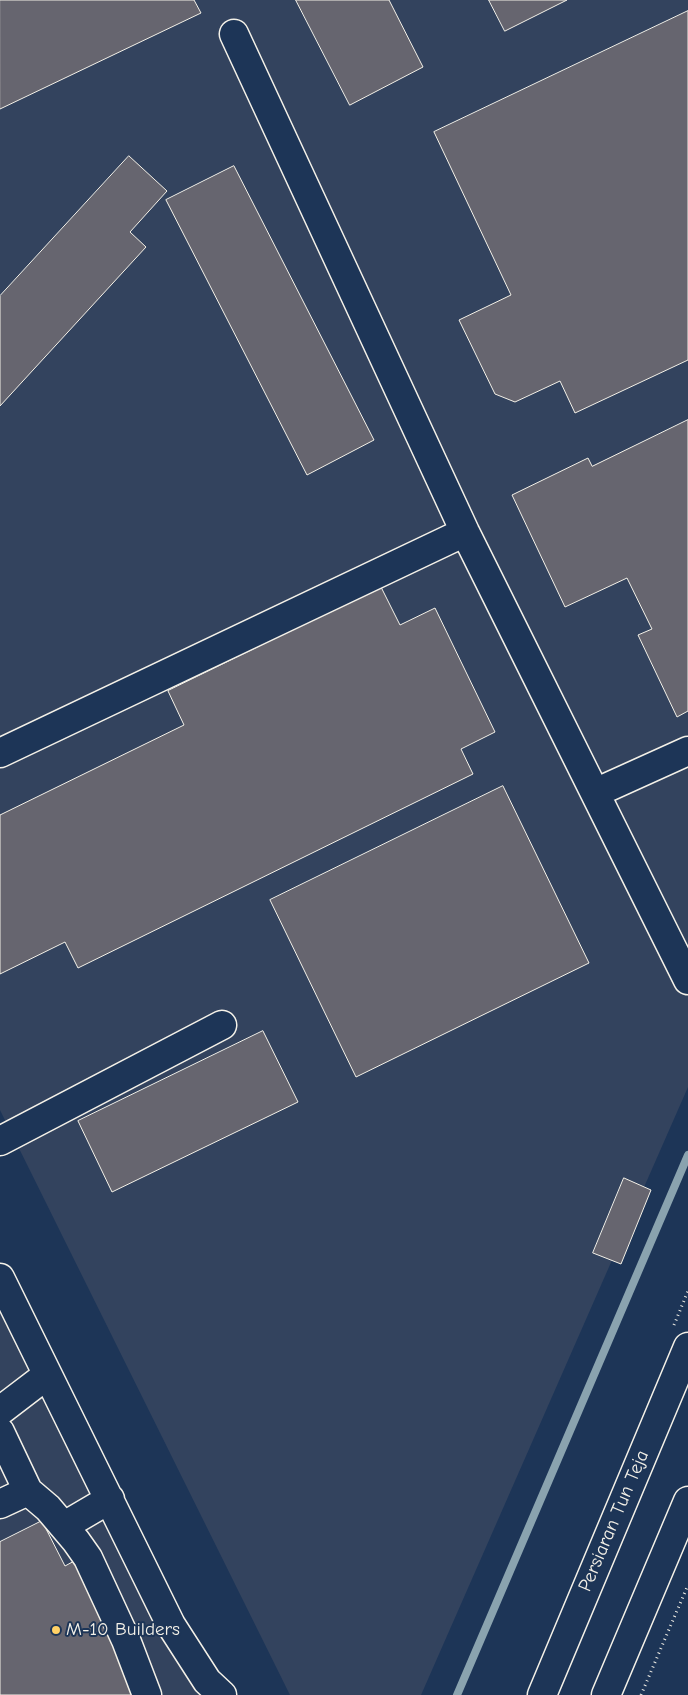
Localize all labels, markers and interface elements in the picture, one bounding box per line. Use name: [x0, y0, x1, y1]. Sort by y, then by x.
street label: Persiaran Tun Teja: [574, 1447, 654, 1595]
place label: M-10 Builders: [66, 1619, 180, 1641]
marker: M-10 Builders: [50, 1624, 62, 1636]

